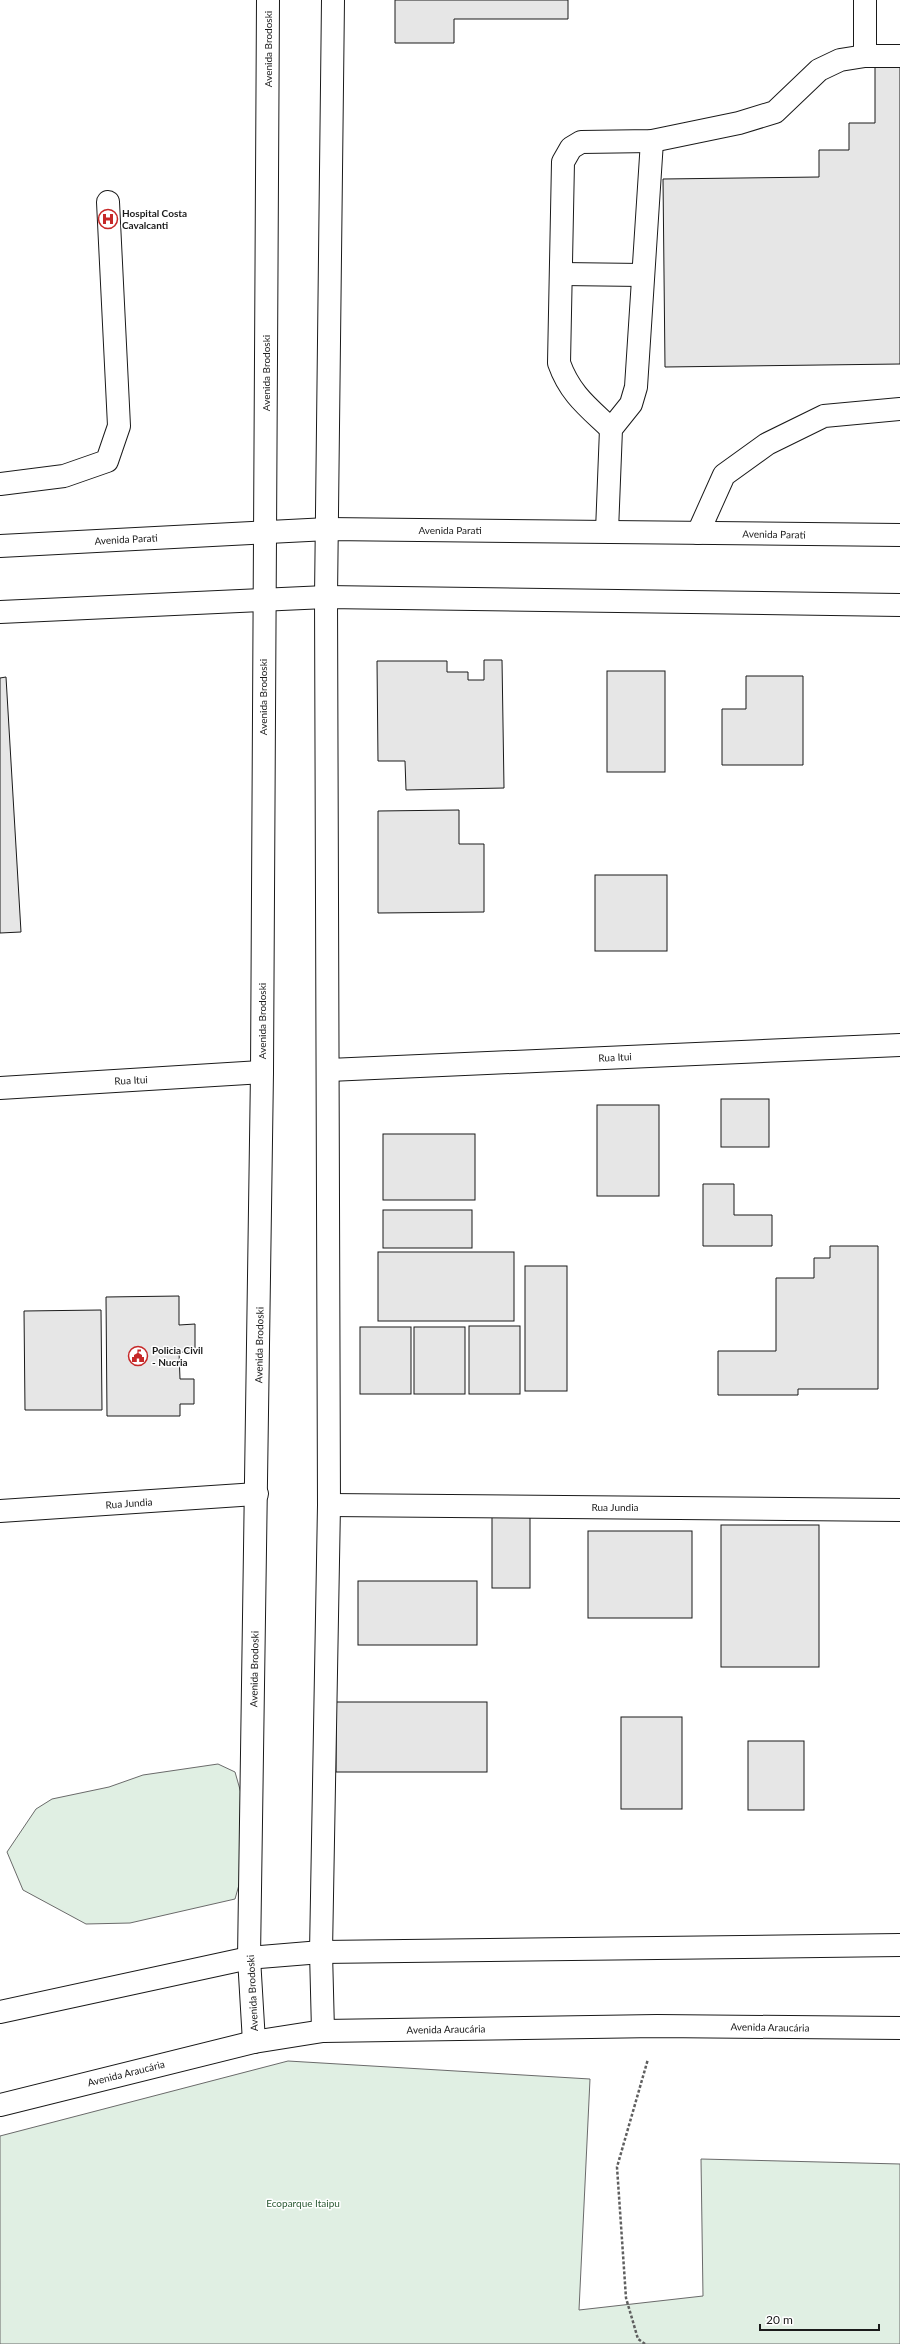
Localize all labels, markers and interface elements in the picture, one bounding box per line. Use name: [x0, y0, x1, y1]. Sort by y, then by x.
street label: Avenida Brodoski: [262, 11, 274, 87]
place label: Hospital Costa Cavalcanti: [122, 207, 187, 231]
hospital icon: Hospital Costa Cavalcanti: [97, 208, 119, 230]
street label: Avenida Brodoski: [260, 335, 272, 411]
street label: Avenida Parati: [418, 524, 482, 536]
street label: Avenida Parati: [742, 527, 806, 541]
street label: Avenida Parati: [94, 531, 158, 547]
street label: Avenida Brodoski: [257, 659, 269, 735]
street label: Avenida Brodoski: [256, 983, 268, 1059]
street label: Rua Itui: [598, 1050, 632, 1064]
street label: Rua Itui: [114, 1073, 148, 1087]
street label: Avenida Brodoski: [252, 1307, 266, 1383]
place label: Policia Civil - Nucria: [152, 1344, 203, 1368]
public building icon: Policia Civil - Nucria: [127, 1345, 149, 1367]
street label: Rua Jundia: [105, 1495, 153, 1511]
street label: Rua Jundia: [591, 1501, 639, 1513]
street label: Avenida Brodoski: [247, 1631, 261, 1707]
street label: Avenida Brodoski: [244, 1955, 260, 2031]
street label: Avenida Araucária: [730, 2020, 810, 2034]
street label: Avenida Araucária: [406, 2022, 486, 2036]
street label: Avenida Araucária: [86, 2058, 166, 2088]
park label: Ecoparque Itaipu: [266, 2197, 340, 2209]
scale bar: [760, 2306, 879, 2332]
text: 20 m: [766, 2312, 793, 2327]

